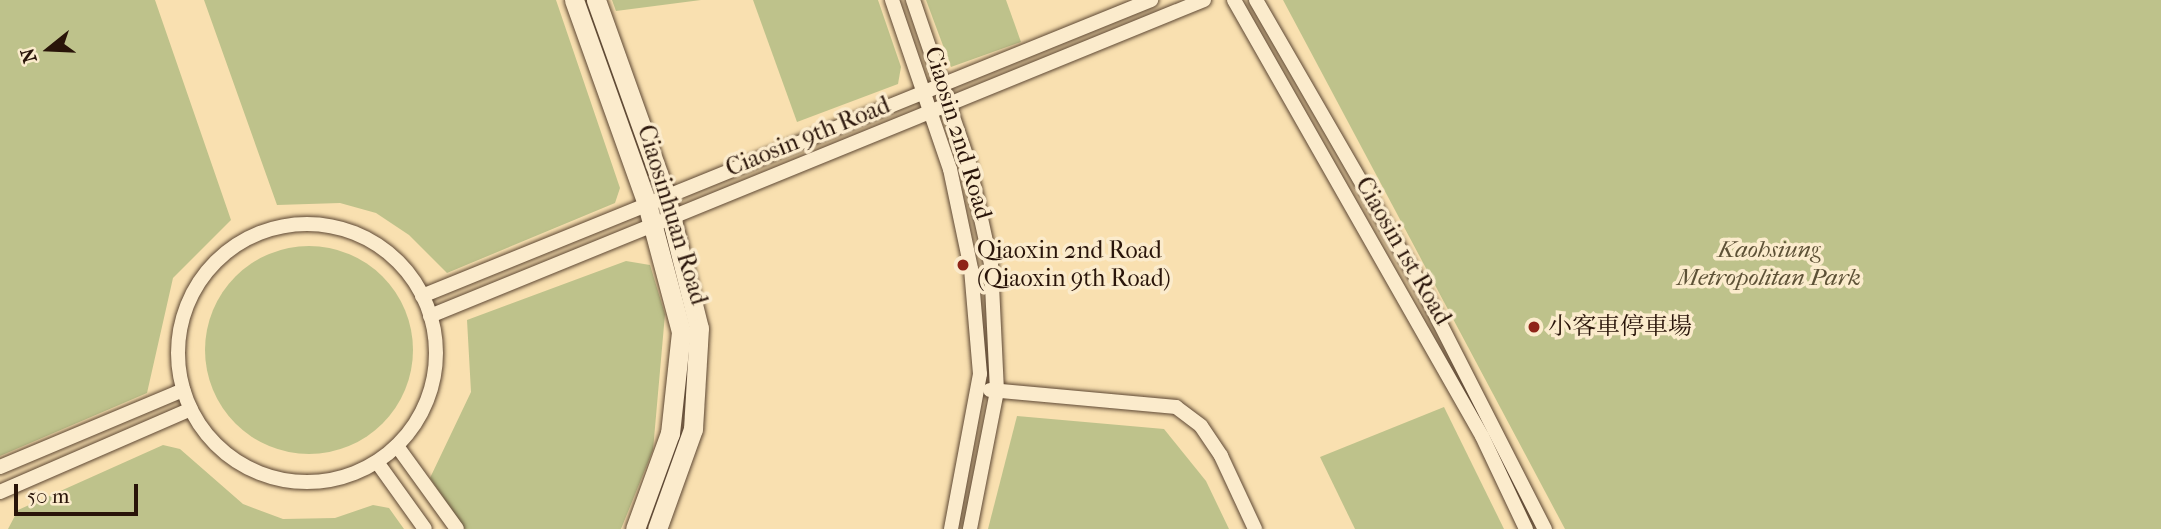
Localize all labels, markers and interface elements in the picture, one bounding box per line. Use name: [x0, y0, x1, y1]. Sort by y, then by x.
north arrow: [14, 14, 84, 84]
street label: Ciaosin 2nd Road: [918, 43, 998, 223]
text: N: [16, 45, 42, 66]
street label: Ciaosin 9th Road: [722, 91, 894, 183]
street label: Ciaosinhuan Road: [631, 122, 713, 308]
street label: Ciaosin 1st Road: [1349, 172, 1457, 330]
park label: Kaohsiung Metropolitan Park: [1677, 236, 1861, 292]
place label: Qiaoxin 2nd Road (Qiaoxin 9th Road): [977, 237, 1171, 293]
marker: Qiaoxin 2nd Road (Qiaoxin 9th Road): [955, 257, 971, 273]
place label: 小客車停車場: [1548, 313, 1692, 341]
marker: 小客車停車場: [1526, 319, 1542, 335]
scale bar: [18, 470, 142, 514]
text: 50 m: [27, 484, 70, 508]

